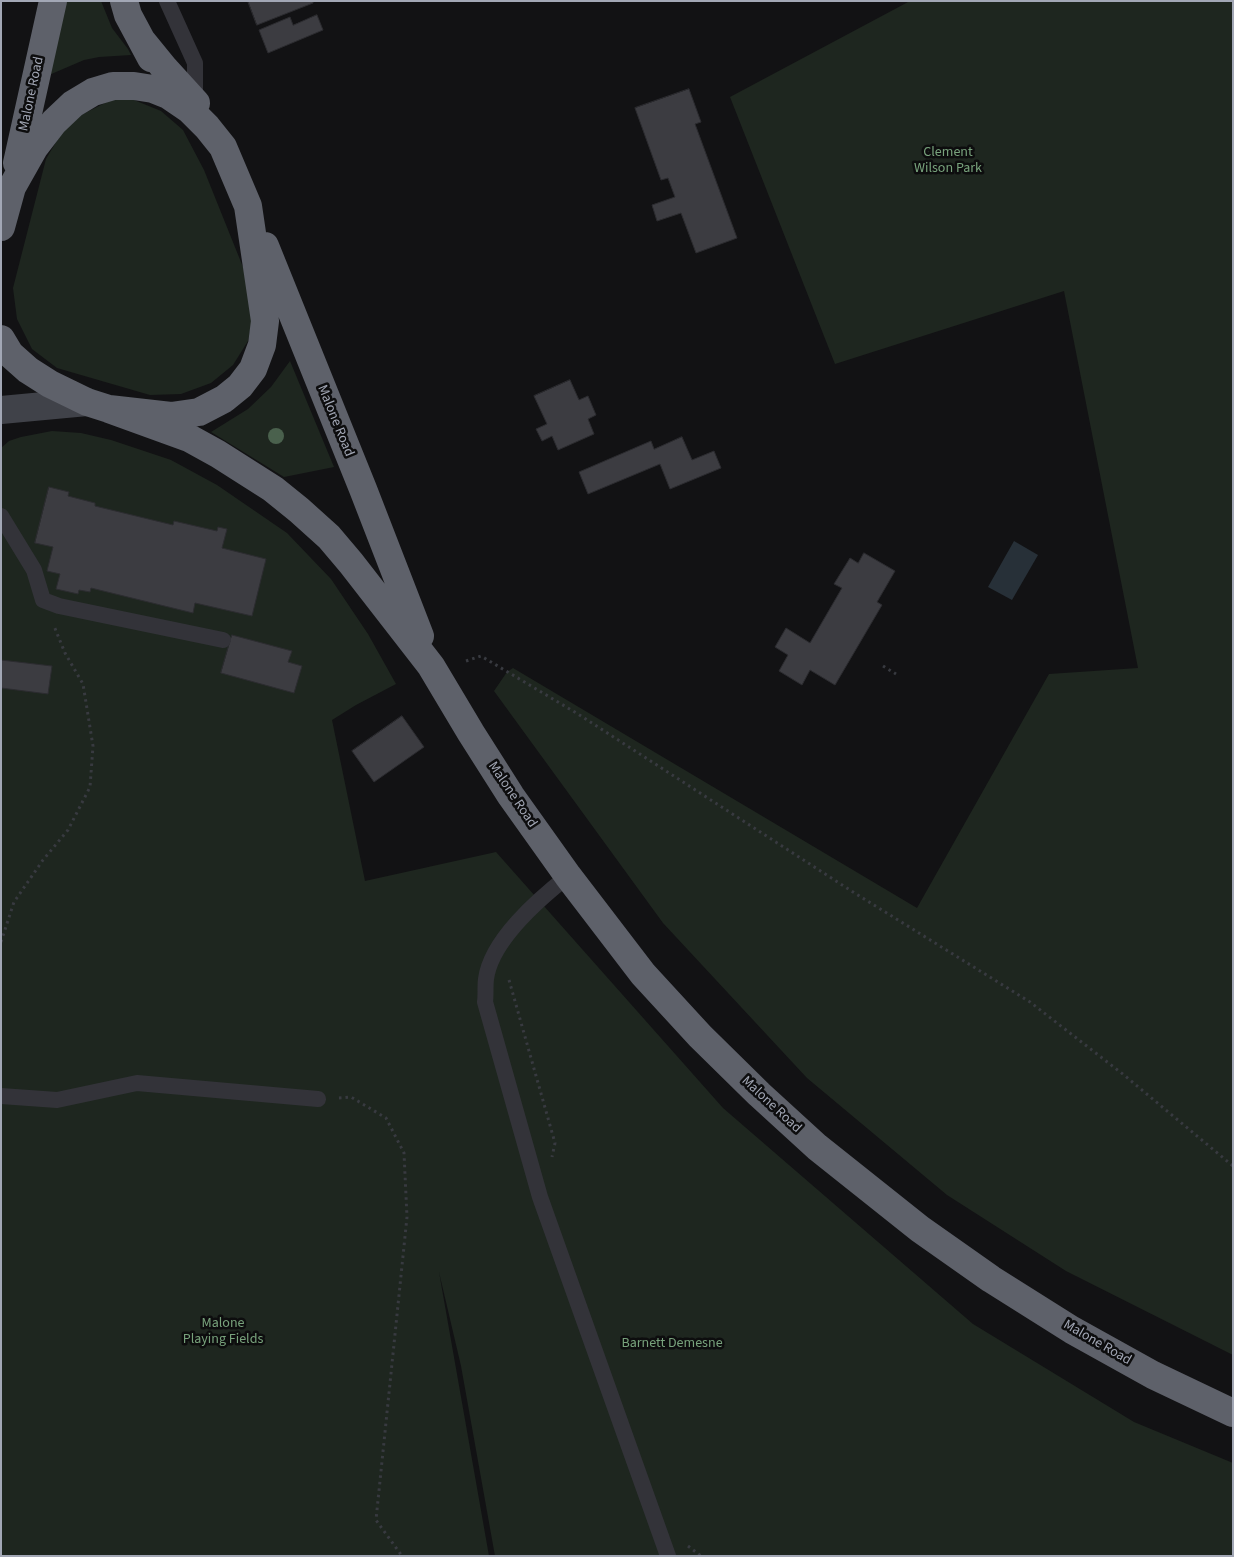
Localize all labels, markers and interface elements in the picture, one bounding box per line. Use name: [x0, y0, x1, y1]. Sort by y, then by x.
street label: Malone Road: [16, 55, 48, 133]
park label: Clement Wilson Park: [914, 145, 982, 178]
street label: Malone Road: [313, 383, 357, 459]
street label: Malone Road: [484, 759, 540, 831]
street label: Malone Road: [738, 1073, 804, 1137]
park label: Malone Playing Fields: [183, 1316, 263, 1348]
street label: Malone Road: [1060, 1317, 1134, 1369]
park label: Barnett Demesne: [621, 1336, 723, 1352]

